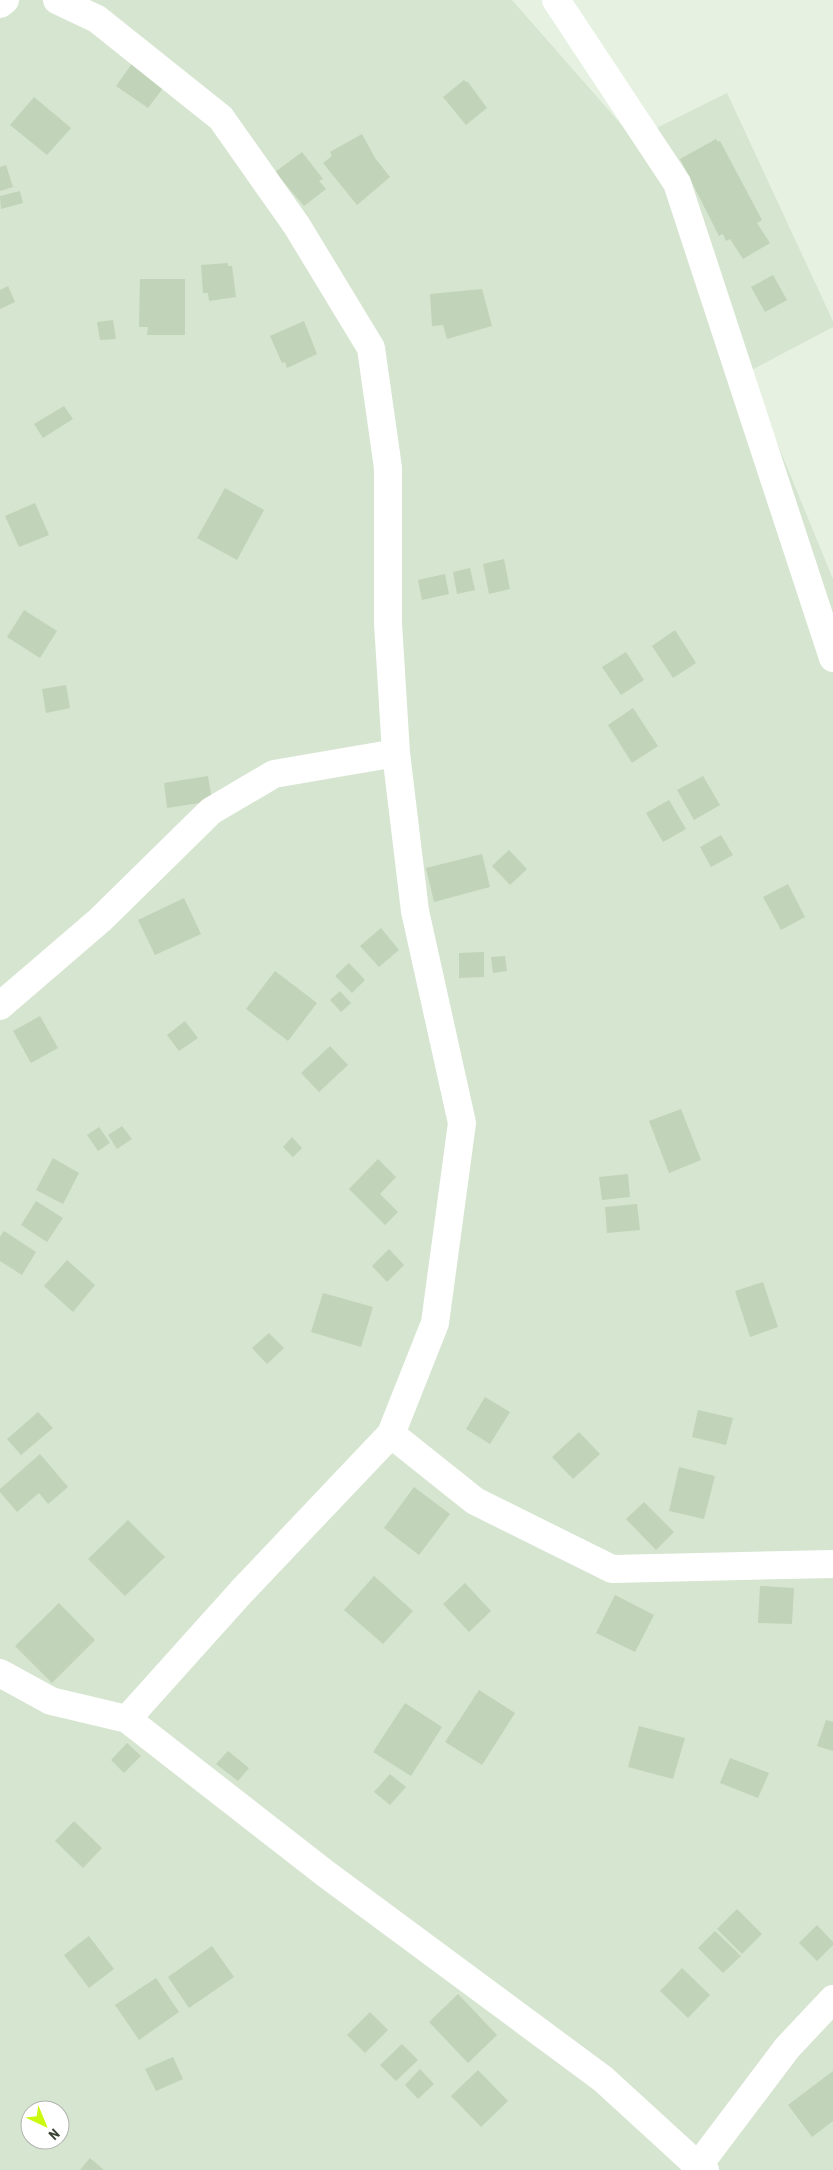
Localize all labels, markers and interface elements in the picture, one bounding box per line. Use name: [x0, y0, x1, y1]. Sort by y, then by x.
north arrow: [20, 2100, 70, 2150]
text: N: [45, 2126, 63, 2143]

